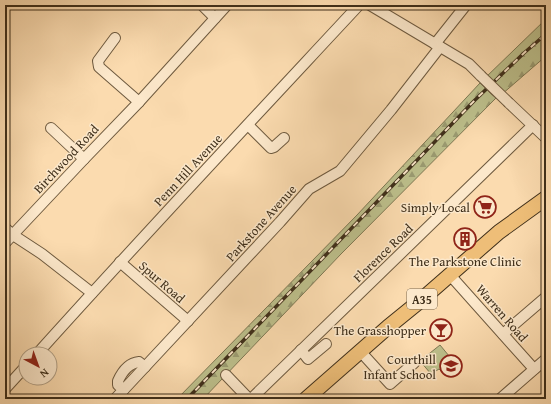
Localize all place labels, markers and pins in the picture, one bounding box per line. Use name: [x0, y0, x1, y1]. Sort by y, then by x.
supermarket icon: Simply Local: [472, 194, 498, 220]
place label: Simply Local: [401, 198, 470, 217]
building icon: The Parkstone Clinic: [452, 226, 478, 252]
place label: The Parkstone Clinic: [409, 252, 521, 271]
bar icon: The Grasshopper: [428, 317, 454, 343]
place label: The Grasshopper: [334, 321, 427, 340]
place label: Courthill Infant School: [364, 350, 436, 384]
school or university icon: Courthill Infant School: [438, 353, 464, 379]

